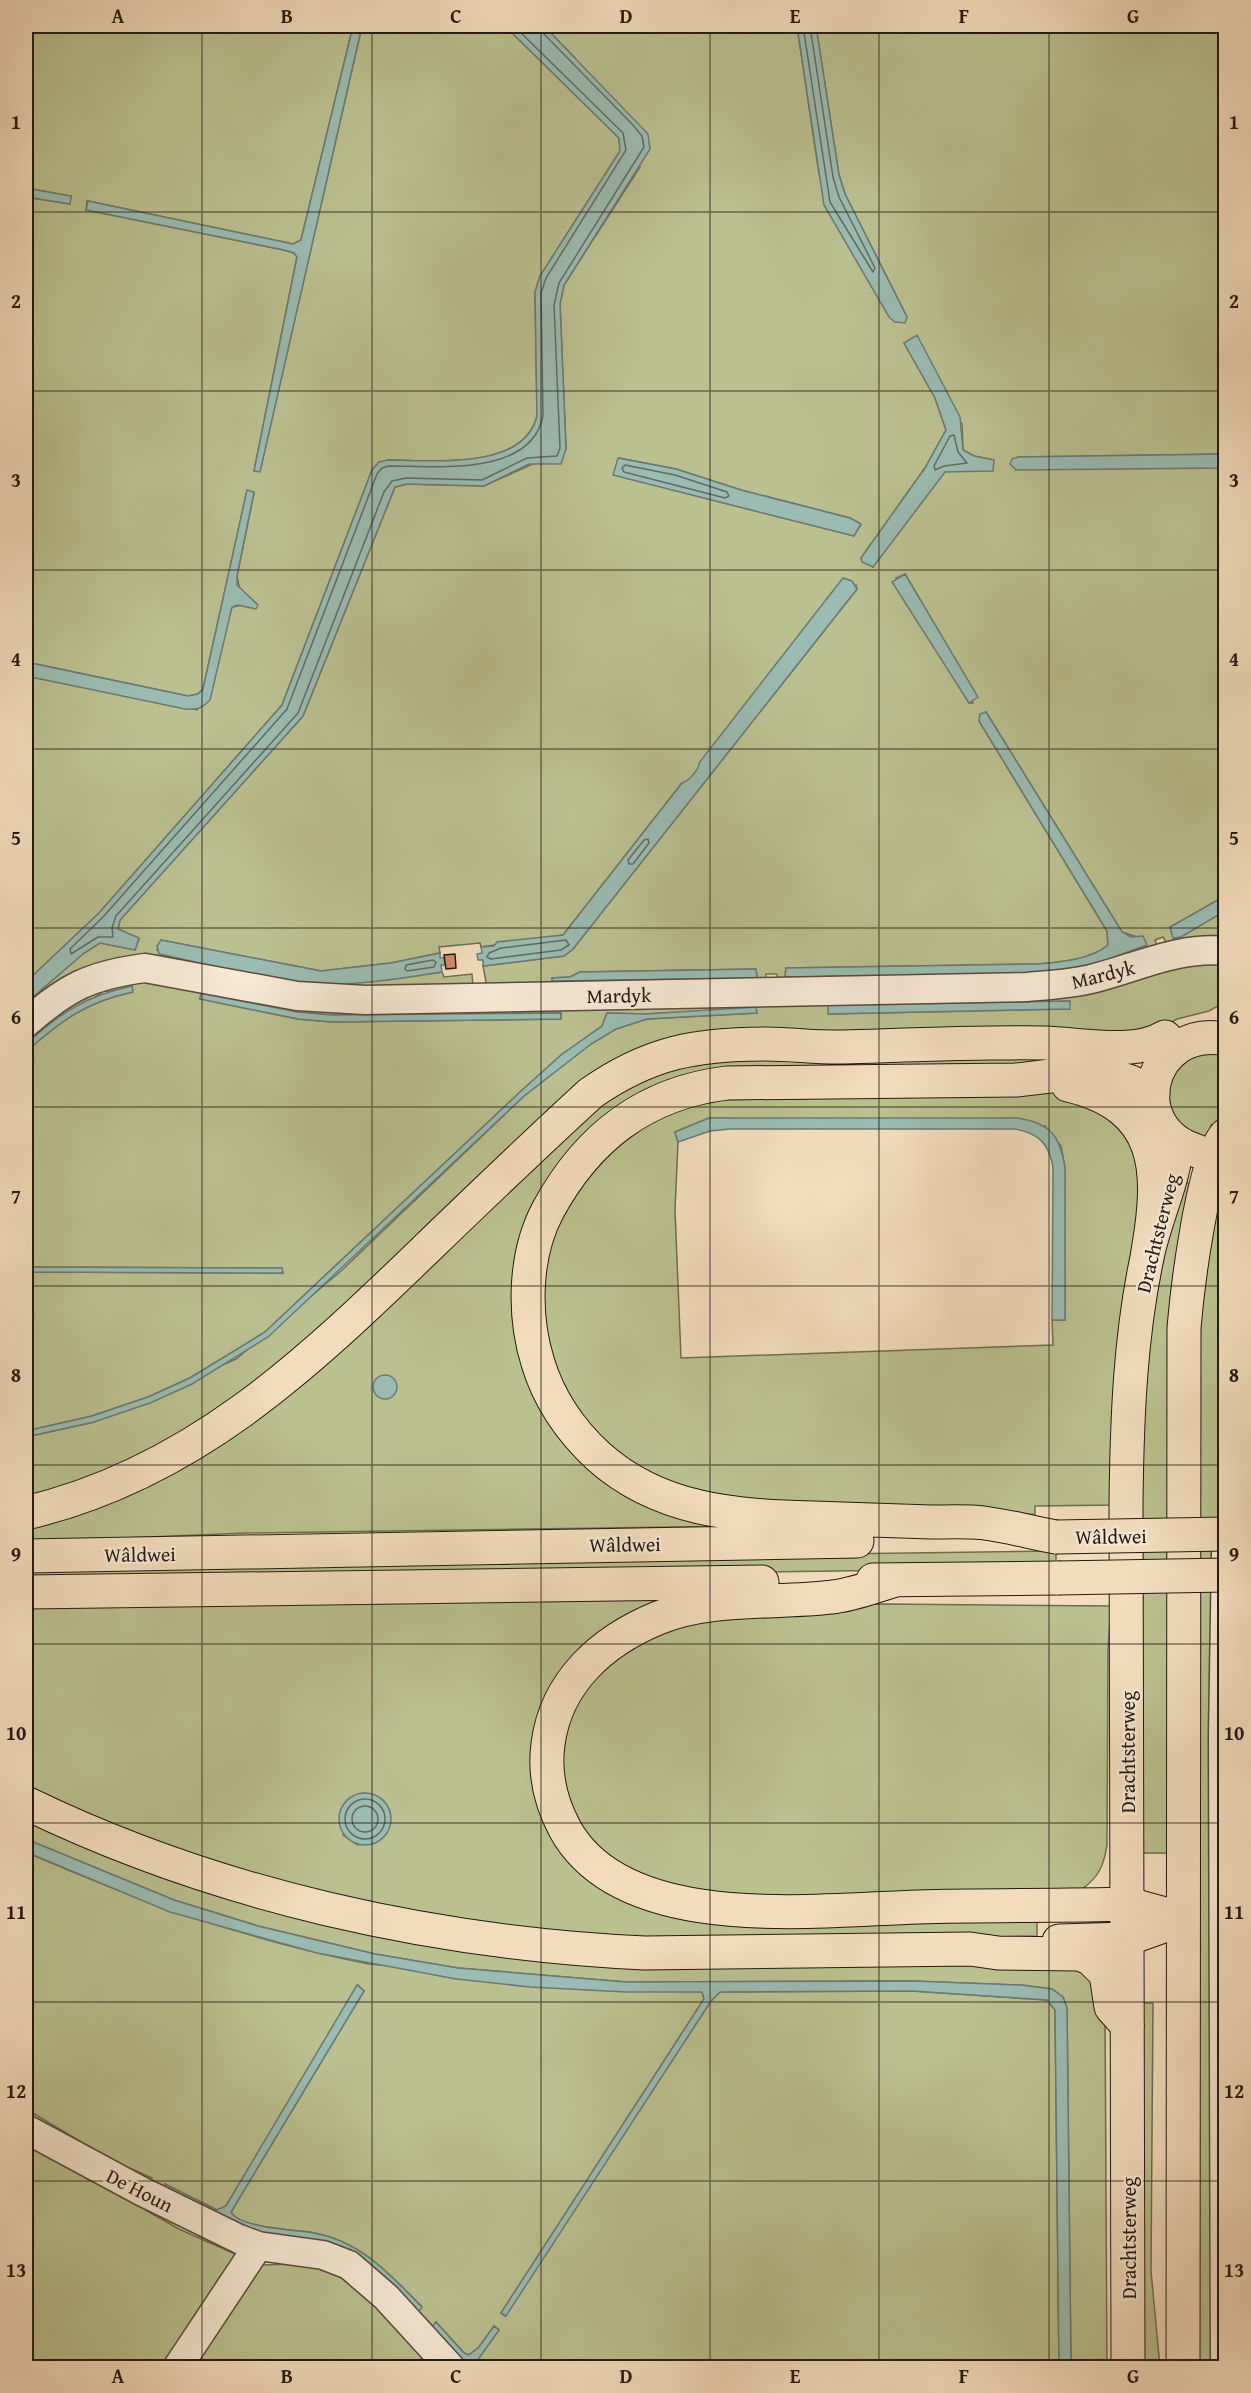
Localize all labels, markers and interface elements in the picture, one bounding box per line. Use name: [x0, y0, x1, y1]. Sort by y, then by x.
text: A: [112, 1, 125, 30]
text: B: [281, 1, 293, 30]
text: C: [450, 1, 462, 30]
text: D: [619, 1, 633, 30]
text: E: [790, 1, 801, 30]
text: F: [959, 1, 969, 30]
text: G: [1127, 1, 1139, 30]
text: 1: [11, 107, 21, 136]
text: 1: [1229, 107, 1239, 136]
text: 2: [11, 286, 21, 315]
text: 2: [1229, 286, 1239, 315]
text: 3: [11, 465, 21, 494]
text: 3: [1229, 465, 1239, 494]
text: 4: [11, 644, 21, 673]
text: 4: [1229, 644, 1239, 673]
text: 5: [11, 823, 21, 852]
text: 5: [1229, 823, 1239, 852]
street label: Mardyk: [1068, 952, 1139, 996]
street label: Mardyk: [586, 980, 652, 1010]
text: 6: [11, 1002, 21, 1031]
text: 6: [1229, 1002, 1239, 1031]
street label: Drachtsterweg: [1128, 1170, 1186, 1296]
text: 7: [11, 1181, 21, 1210]
text: 7: [1229, 1181, 1239, 1210]
text: 8: [11, 1360, 21, 1389]
text: 8: [1229, 1360, 1239, 1389]
street label: Wâldwei: [1075, 1521, 1147, 1551]
street label: Wâldwei: [589, 1529, 661, 1559]
text: 9: [11, 1539, 21, 1568]
street label: Wâldwei: [104, 1539, 176, 1569]
text: 9: [1229, 1539, 1239, 1568]
street label: Drachtsterweg: [1113, 1691, 1142, 1813]
text: 10: [6, 1718, 26, 1747]
text: 10: [1224, 1718, 1244, 1747]
text: 11: [6, 1897, 26, 1926]
text: 11: [1224, 1897, 1244, 1926]
text: 12: [6, 2076, 26, 2105]
text: 12: [1224, 2076, 1244, 2105]
street label: De Houn: [102, 2161, 178, 2219]
street label: Drachtsterweg: [1114, 2177, 1143, 2299]
text: 13: [6, 2255, 26, 2284]
text: 13: [1224, 2255, 1244, 2284]
text: A: [112, 2361, 125, 2390]
text: B: [281, 2361, 293, 2390]
text: C: [450, 2361, 462, 2390]
text: D: [619, 2361, 633, 2390]
text: E: [790, 2361, 801, 2390]
text: F: [959, 2361, 969, 2390]
text: G: [1127, 2361, 1139, 2390]

